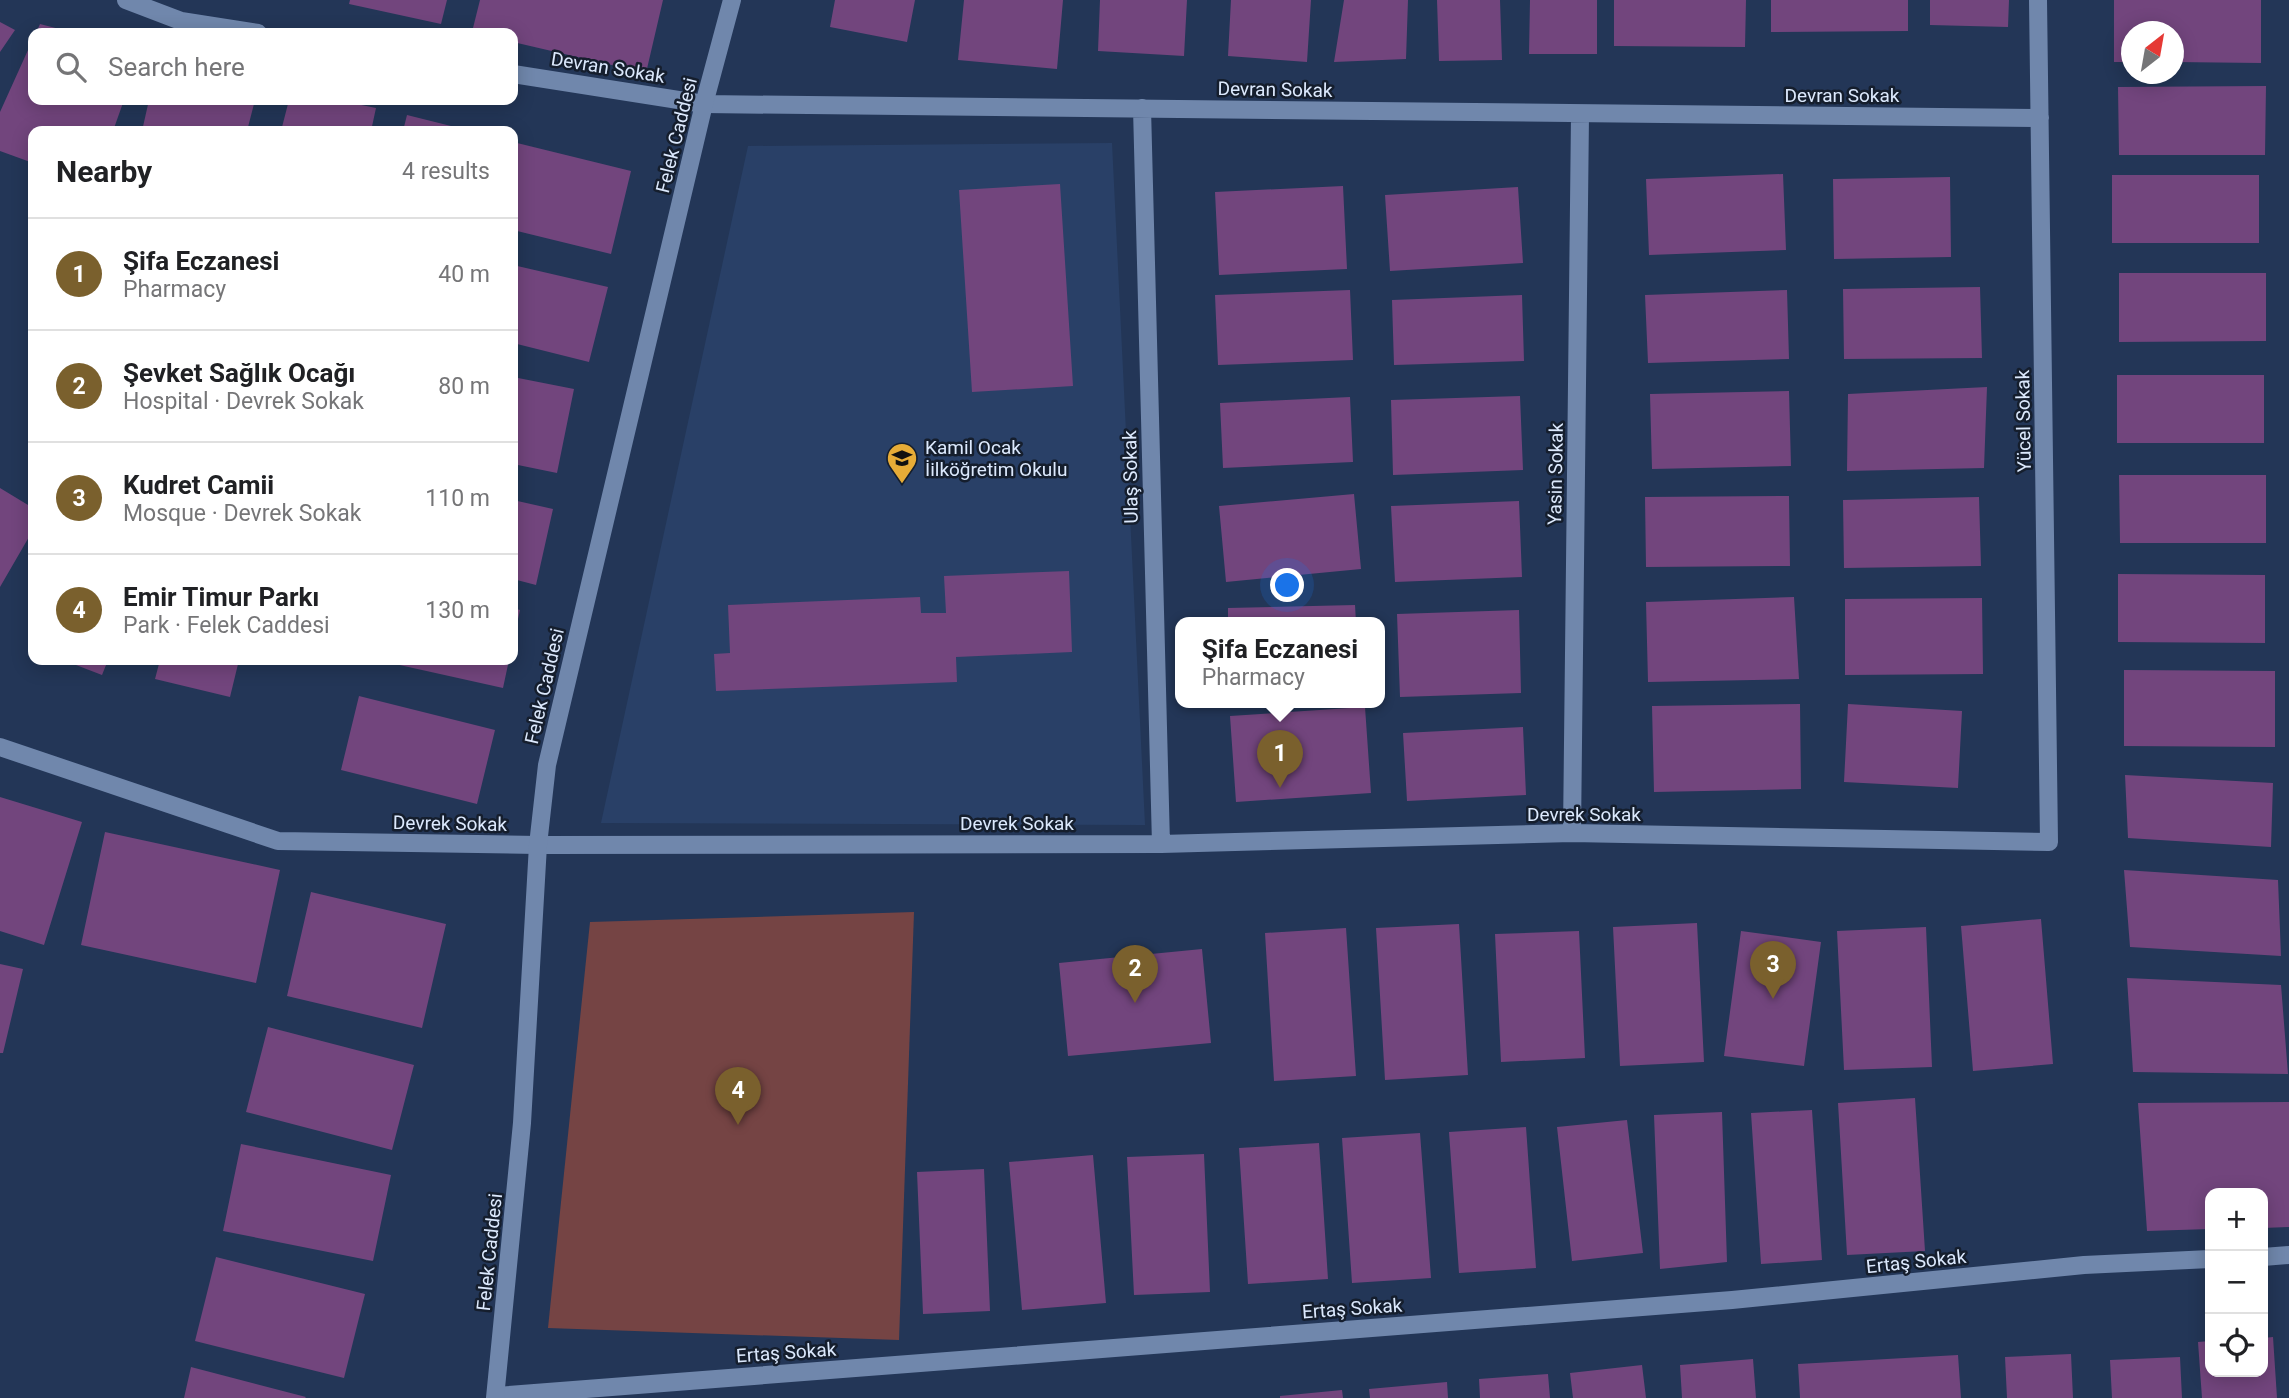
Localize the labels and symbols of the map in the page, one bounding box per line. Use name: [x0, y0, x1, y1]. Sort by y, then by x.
north arrow: [2121, 21, 2184, 84]
street label: Devran Sokak: [549, 47, 667, 88]
street label: Felek Caddesi: [651, 75, 702, 195]
street label: Devran Sokak: [1217, 77, 1333, 102]
street label: Devran Sokak: [1785, 84, 1900, 107]
street label: Yücel Sokak: [2011, 369, 2036, 472]
street label: Yasin Sokak: [1543, 422, 1568, 525]
street label: Ulaş Sokak: [1118, 430, 1143, 524]
place label: Kamil Ocak İilköğretim Okulu: [925, 436, 1067, 481]
school or university icon: Kamil Ocak İilköğretim Okulu: [885, 441, 919, 485]
your location: [1270, 568, 1304, 602]
street label: Felek Caddesi: [520, 626, 569, 746]
pin: 1: [1257, 730, 1303, 788]
street label: Devrek Sokak: [1527, 803, 1641, 826]
street label: Devrek Sokak: [393, 811, 508, 836]
street label: Devrek Sokak: [960, 812, 1074, 835]
pin: 3: [1750, 941, 1796, 999]
pin: 2: [1112, 945, 1158, 1003]
pin: 4: [715, 1067, 761, 1125]
street label: Felek Caddesi: [472, 1192, 507, 1312]
street label: Ertaş Sokak: [1865, 1245, 1968, 1278]
street label: Ertaş Sokak: [1301, 1293, 1403, 1323]
street label: Ertaş Sokak: [735, 1337, 837, 1367]

